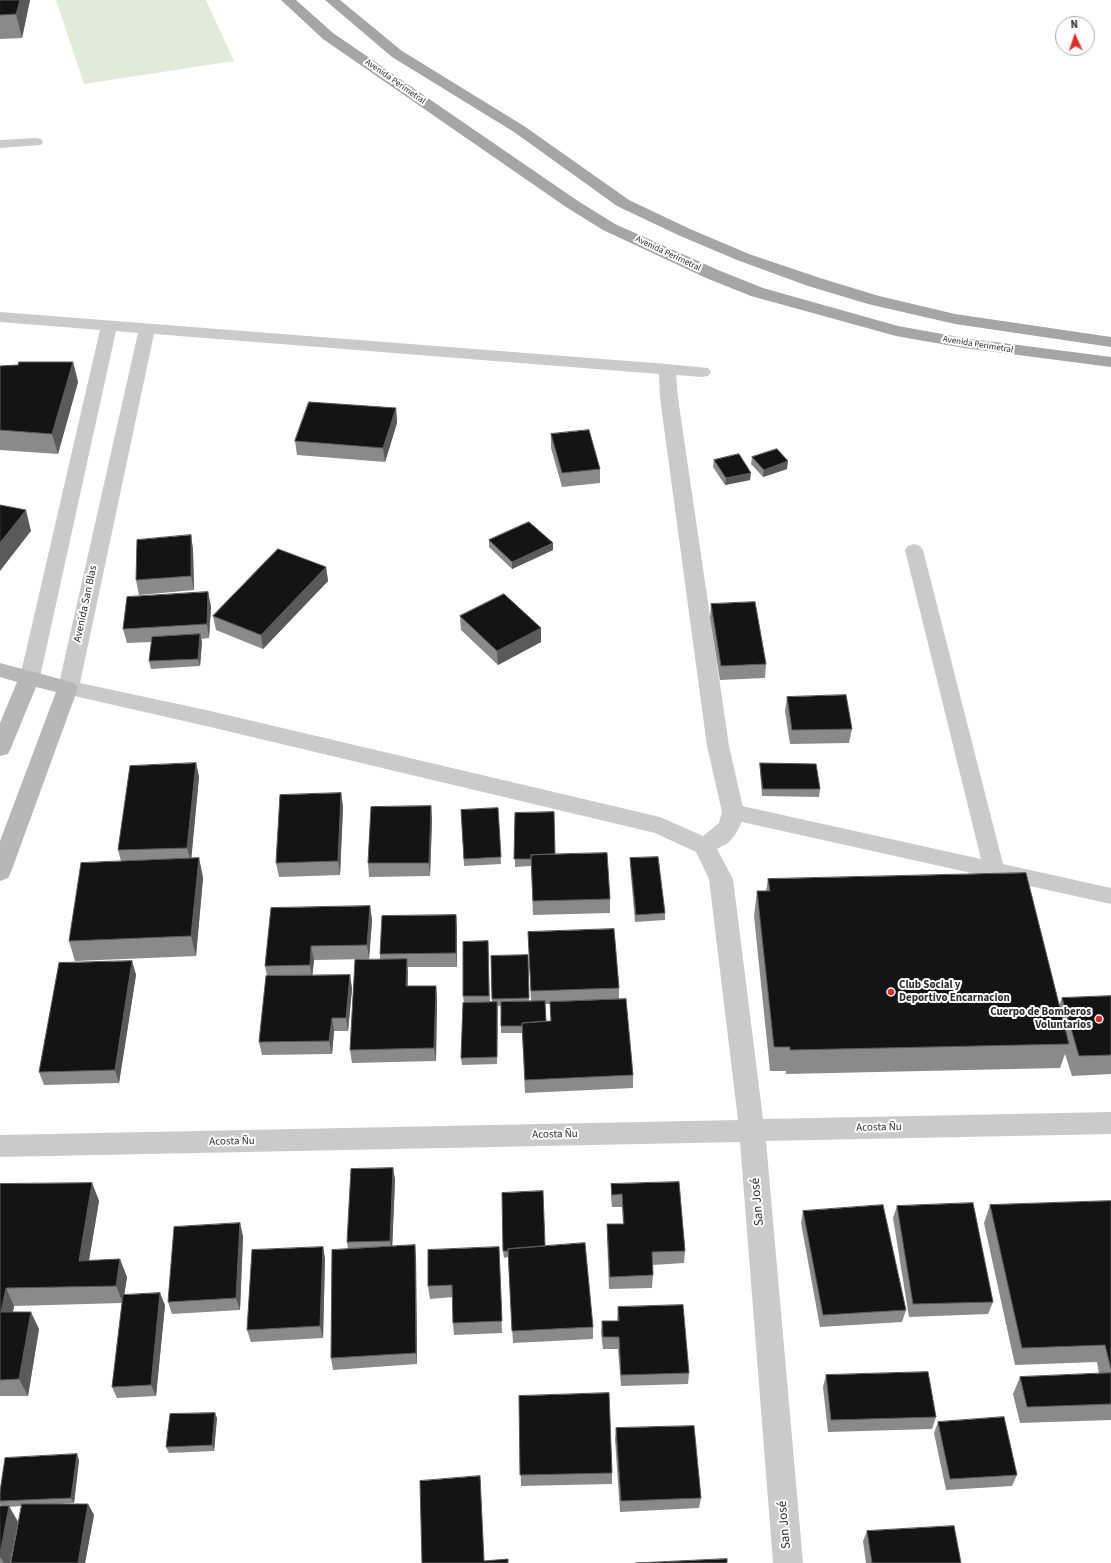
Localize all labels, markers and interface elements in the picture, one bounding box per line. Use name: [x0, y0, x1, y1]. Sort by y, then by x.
north arrow: [1055, 16, 1095, 56]
text: N: [1070, 17, 1078, 32]
street label: Avenida Perimetral: [363, 57, 427, 107]
street label: Avenida Perimetral: [633, 234, 703, 274]
street label: Avenida Perimetral: [942, 334, 1014, 356]
street label: Avenida San Blas: [71, 564, 101, 644]
place label: Club Social y Deportivo Encarnacion: [899, 979, 1010, 1005]
marker: Club Social y Deportivo Encarnacion: [886, 987, 896, 997]
place label: Cuerpo de Bomberos Voluntarios: [990, 1006, 1091, 1032]
marker: Cuerpo de Bomberos Voluntarios: [1094, 1014, 1104, 1024]
street label: Acosta Ñu: [856, 1121, 902, 1135]
street label: Acosta Ñu: [532, 1128, 578, 1142]
street label: Acosta Ñu: [209, 1135, 255, 1149]
street label: San José: [748, 1177, 768, 1227]
street label: San José: [775, 1500, 795, 1550]

